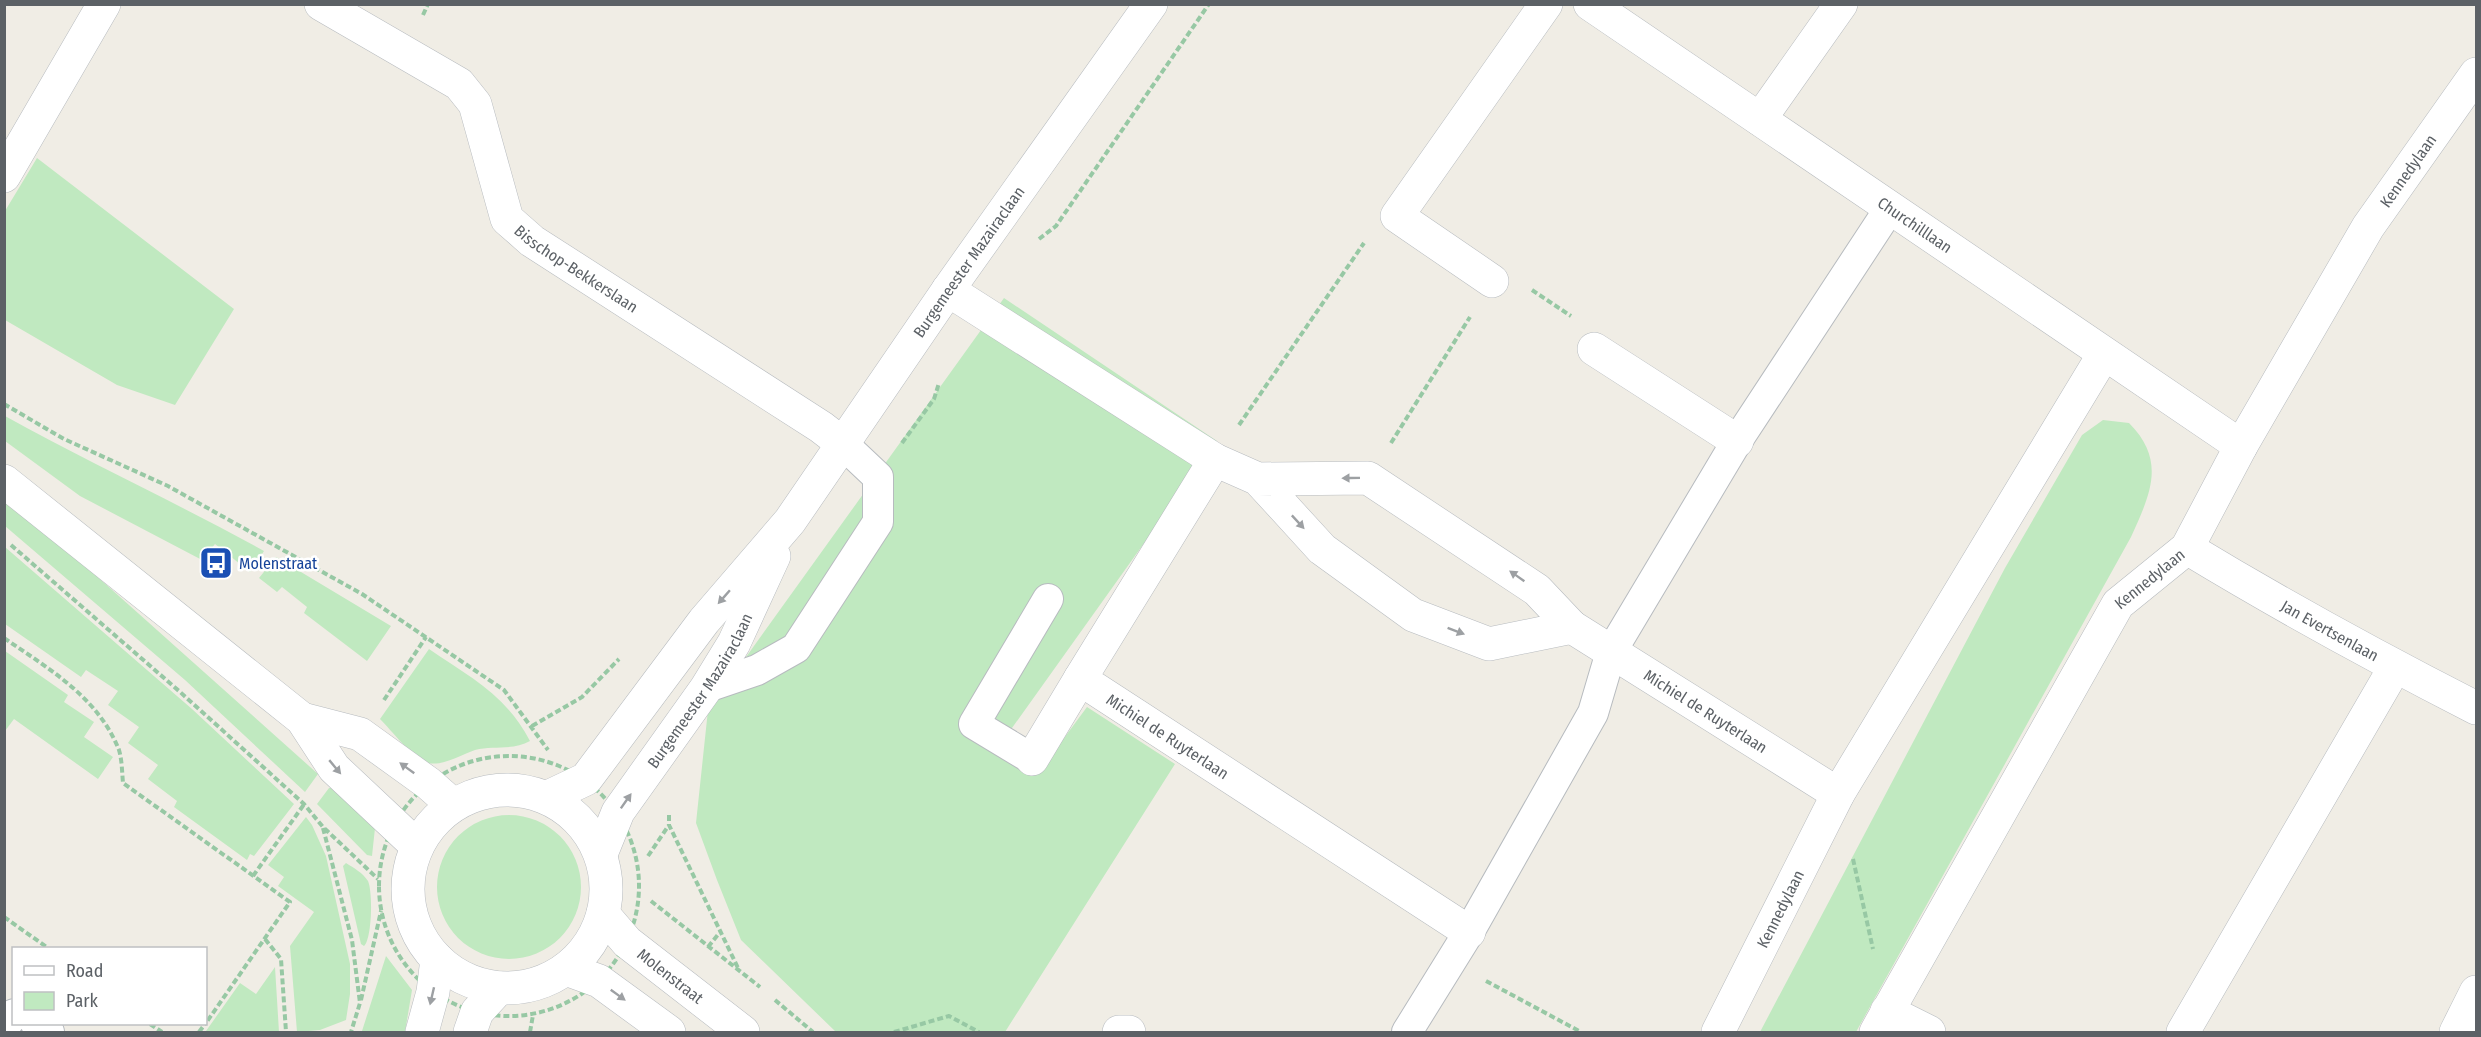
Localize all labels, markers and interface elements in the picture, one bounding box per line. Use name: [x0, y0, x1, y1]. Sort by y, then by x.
street label: Kennedylaan: [2376, 131, 2440, 211]
street label: Burgemeester Mazairaclaan: [909, 183, 1029, 341]
street label: Churchilllaan: [1874, 193, 1956, 257]
street label: Bisschop-Bekkerslaan: [510, 221, 641, 317]
one-way arrow: [1342, 473, 1361, 483]
one-way arrow: [1290, 515, 1304, 529]
bus stop icon: Molenstraat: [198, 545, 234, 581]
street label: Kennedylaan: [2111, 545, 2189, 613]
place label: Molenstraat: [239, 554, 318, 573]
one-way arrow: [1509, 570, 1525, 582]
one-way arrow: [718, 589, 731, 604]
street label: Jan Evertsenlaan: [2277, 596, 2382, 665]
street label: Burgemeester Mazairaclaan: [643, 610, 756, 772]
one-way arrow: [1448, 627, 1466, 637]
street label: Michiel de Ruyterlaan: [1640, 666, 1771, 757]
street label: Michiel de Ruyterlaan: [1103, 690, 1232, 783]
one-way arrow: [328, 759, 341, 775]
one-way arrow: [400, 762, 416, 774]
one-way arrow: [620, 793, 631, 809]
street label: Kennedylaan: [1753, 867, 1808, 951]
street label: Molenstraat: [633, 945, 708, 1008]
legend: [12, 947, 207, 1025]
text: Road: [66, 960, 103, 982]
one-way arrow: [426, 987, 436, 1005]
one-way arrow: [609, 989, 625, 1001]
text: Park: [66, 990, 99, 1012]

